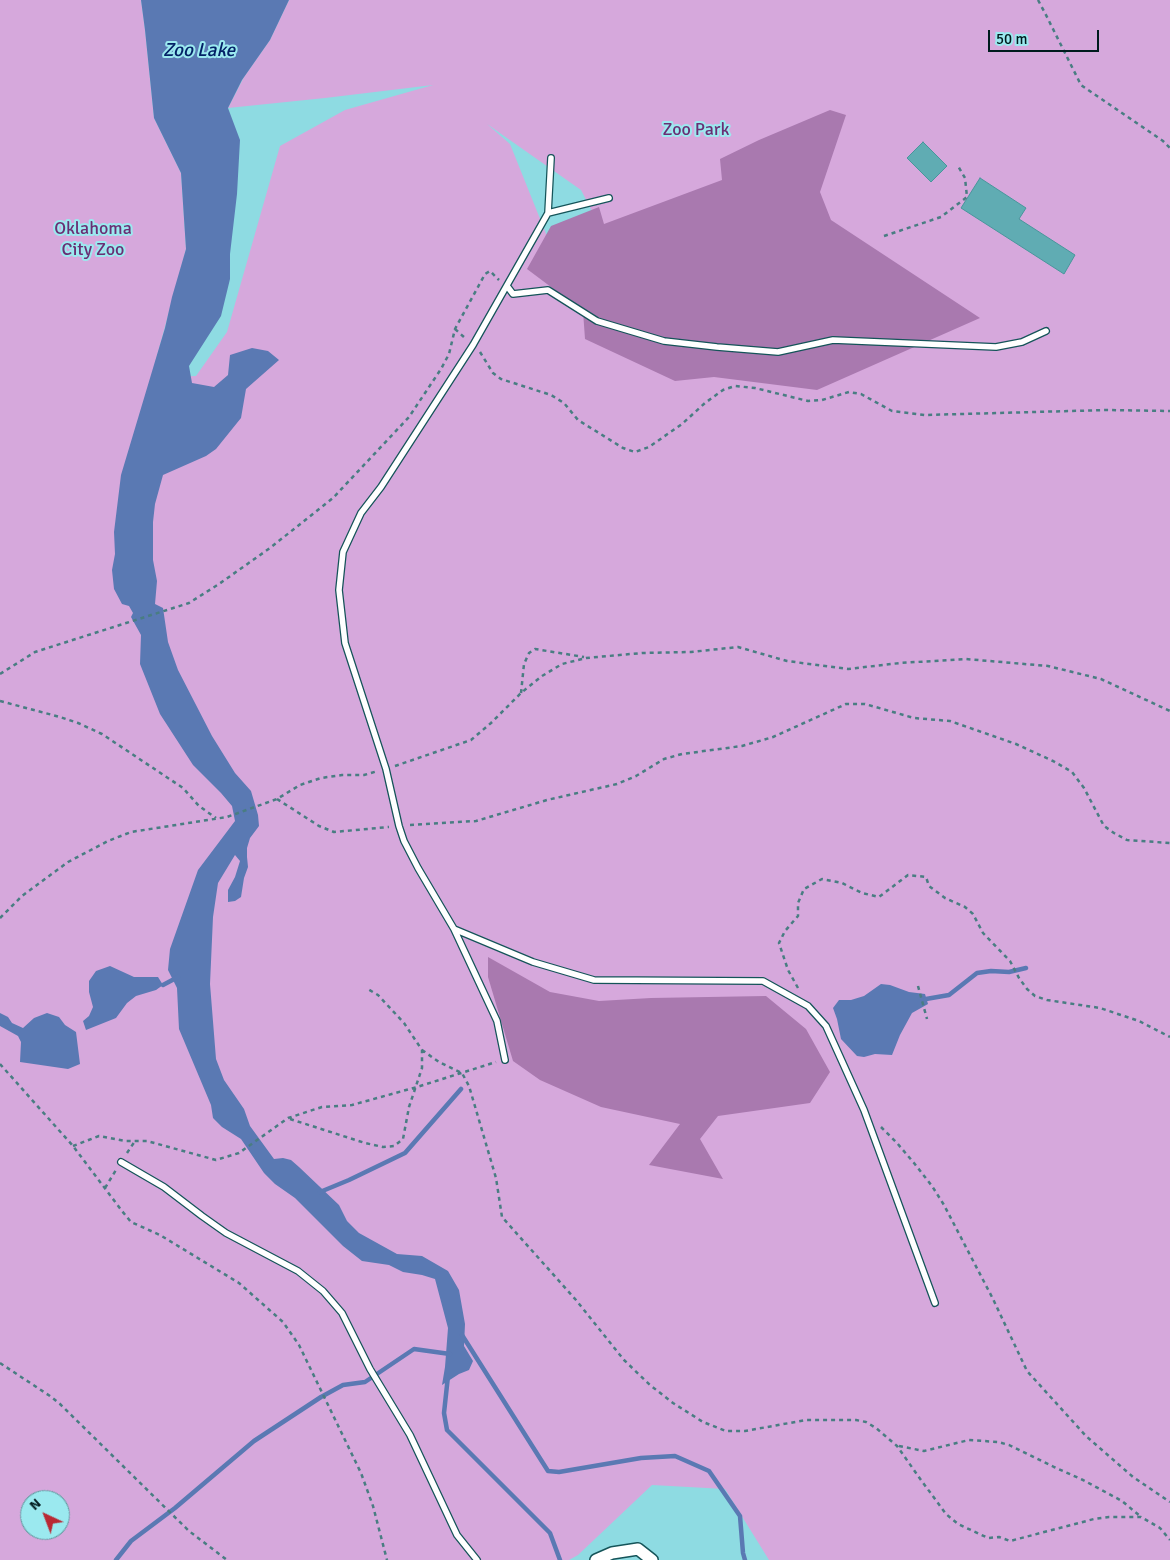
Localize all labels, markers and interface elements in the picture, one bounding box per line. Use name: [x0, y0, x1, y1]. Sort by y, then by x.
scale bar: [990, 20, 1101, 52]
text: 50 m: [996, 30, 1027, 48]
water label: Zoo Lake: [163, 40, 235, 62]
park label: Zoo Park: [663, 119, 729, 141]
park label: Oklahoma City Zoo: [54, 218, 132, 260]
north arrow: [20, 1490, 70, 1540]
text: N: [26, 1495, 44, 1514]

